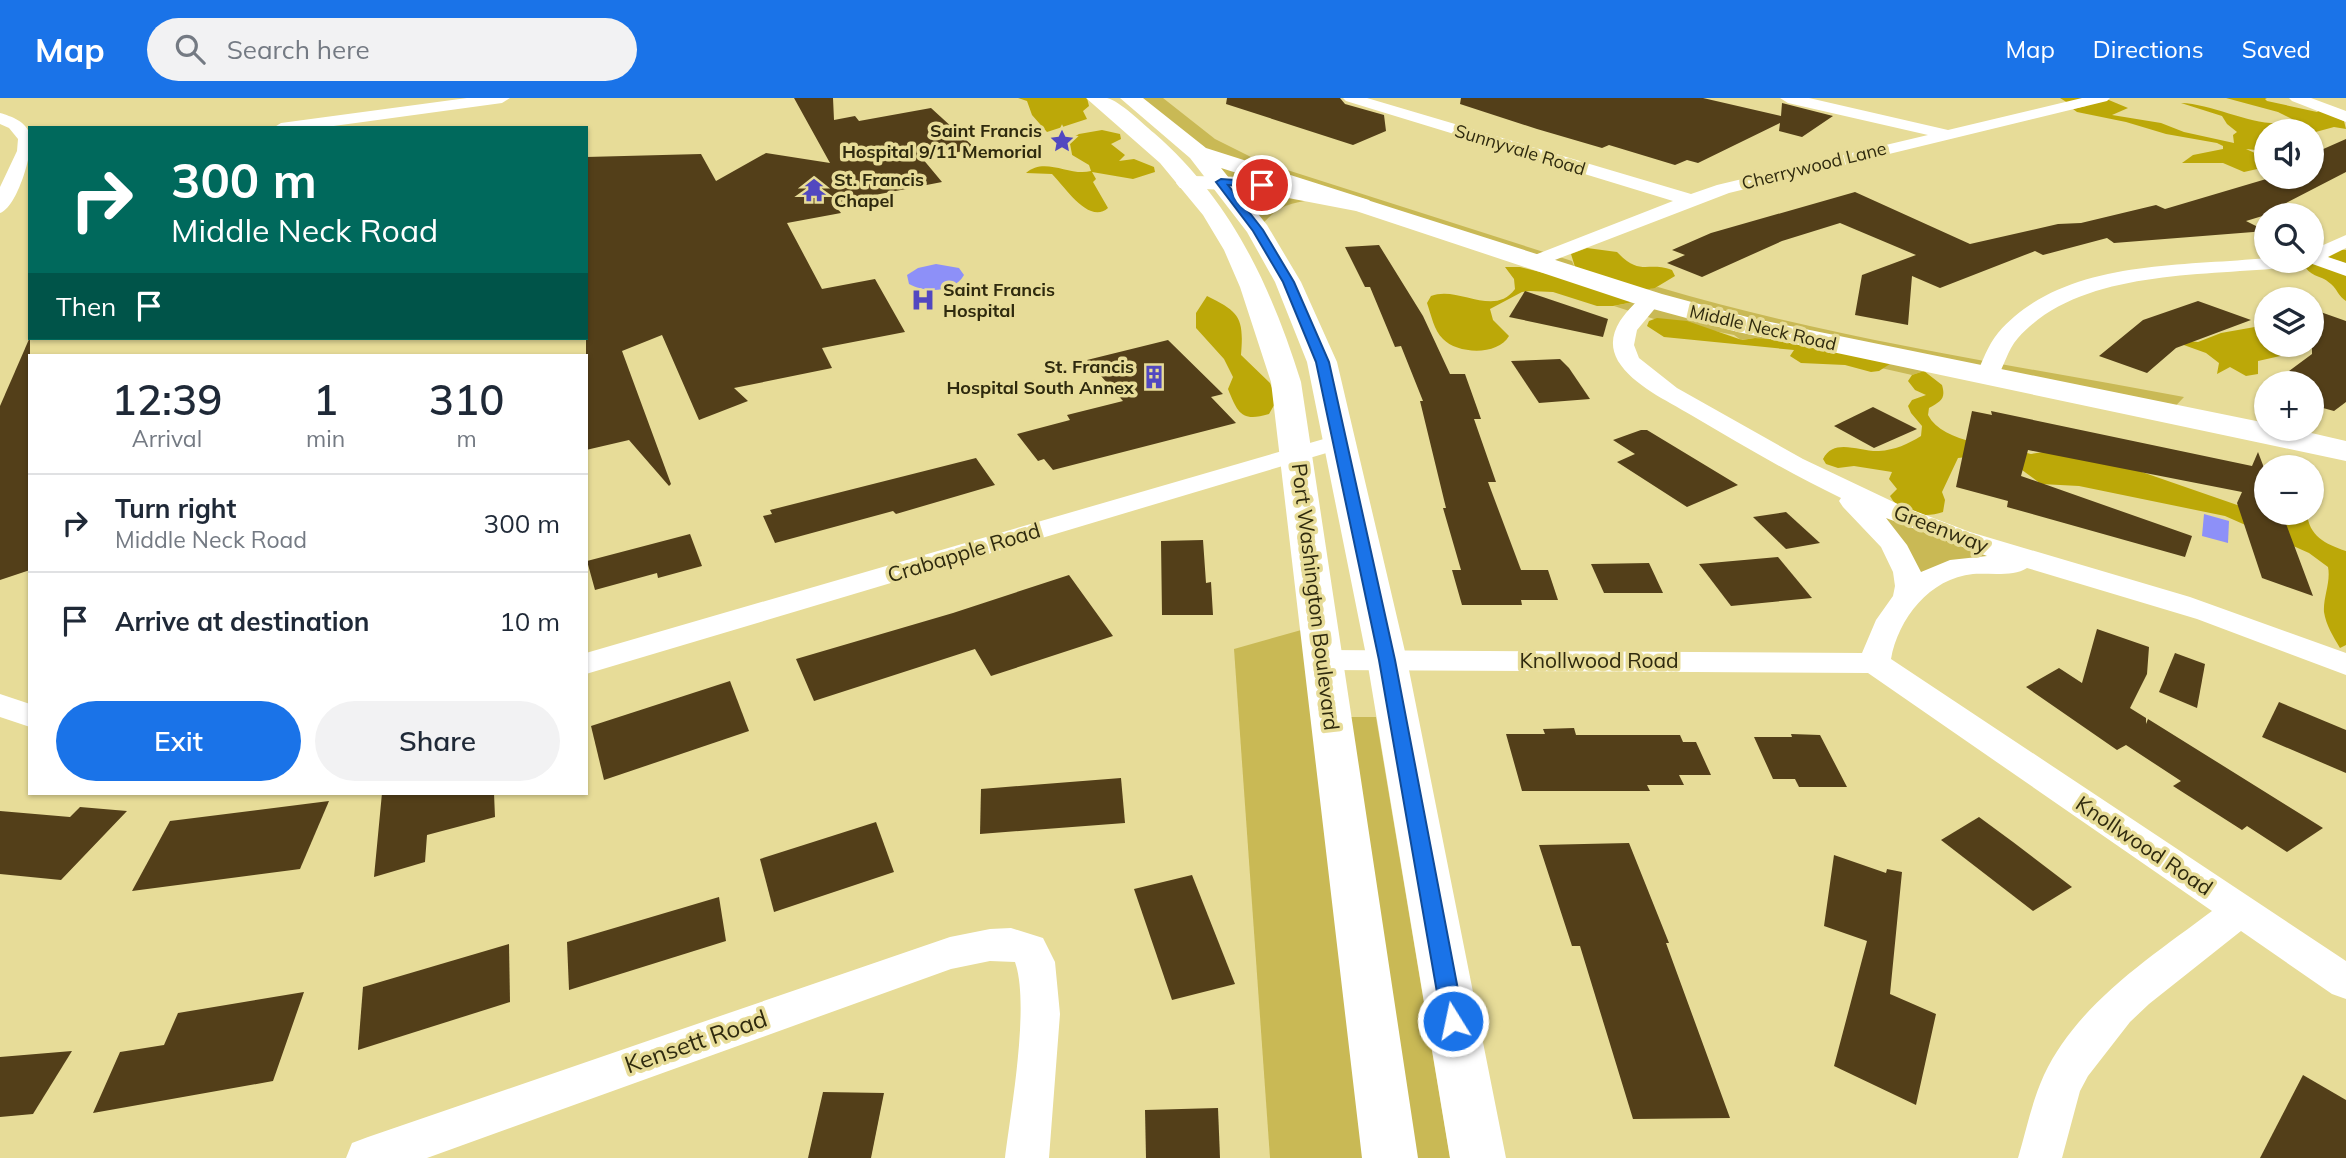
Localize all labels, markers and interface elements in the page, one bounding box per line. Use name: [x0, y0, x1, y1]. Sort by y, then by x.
search box: [147, 18, 637, 81]
text: Map: [35, 29, 105, 70]
icon: search: [171, 30, 209, 68]
text: Search here: [227, 33, 370, 66]
text: Map: [2005, 34, 2055, 64]
text: Directions: [2093, 34, 2204, 64]
text: Saved: [2242, 34, 2311, 64]
place label: Saint Francis Hospital 9/11 Memorial: [842, 119, 1042, 163]
street label: Sunnyvale Road: [1452, 119, 1588, 180]
map controls: [2254, 119, 2324, 525]
button: sound: [2254, 119, 2324, 189]
place icon: Saint Francis Hospital 9/11 Memorial: [1048, 127, 1076, 155]
street label: Cherrywood Lane: [1739, 136, 1889, 195]
text: 300 m: [171, 149, 317, 210]
icon: right: [56, 154, 147, 245]
pin: [1232, 155, 1292, 215]
icon: arrive: [1243, 166, 1281, 204]
place label: St. Francis Chapel: [834, 168, 924, 212]
temple icon: St. Francis Chapel: [800, 176, 828, 204]
button: search: [2254, 203, 2324, 273]
text: Middle Neck Road: [171, 210, 438, 250]
place label: Saint Francis Hospital: [943, 278, 1055, 322]
hospital icon: Saint Francis Hospital: [909, 286, 937, 314]
icon: arrive: [130, 287, 168, 325]
button: layers: [2254, 287, 2324, 357]
text: Then: [56, 290, 116, 323]
street label: Middle Neck Road: [1687, 299, 1839, 356]
place label: St. Francis Hospital South Annex: [946, 355, 1135, 399]
building icon: St. Francis Hospital South Annex: [1140, 363, 1168, 391]
button: +: [2254, 371, 2324, 441]
text: 12:39: [112, 373, 222, 426]
text: 1: [313, 373, 338, 426]
text: 310: [429, 373, 504, 426]
text: Arrival: [132, 424, 202, 453]
text: min: [306, 424, 345, 453]
text: m: [456, 424, 477, 453]
button: −: [2254, 455, 2324, 525]
street label: Port Washington Boulevard: [1287, 462, 1345, 732]
text: Turn right: [115, 492, 236, 525]
street label: Greenway: [1890, 498, 1992, 558]
icon: right: [56, 504, 94, 542]
text: 300 m: [484, 507, 560, 540]
street label: Crabapple Road: [884, 516, 1043, 588]
text: Middle Neck Road: [115, 525, 307, 554]
icon: arrive: [56, 602, 94, 640]
text: Arrive at destination: [115, 605, 370, 638]
text: 10 m: [499, 605, 560, 638]
street label: Knollwood Road: [1519, 647, 1679, 673]
button: Exit: [56, 701, 301, 781]
button: Share: [315, 701, 560, 781]
street label: Knollwood Road: [2071, 790, 2218, 900]
position arrow: [1416, 984, 1490, 1058]
street label: Kensett Road: [621, 1003, 771, 1079]

